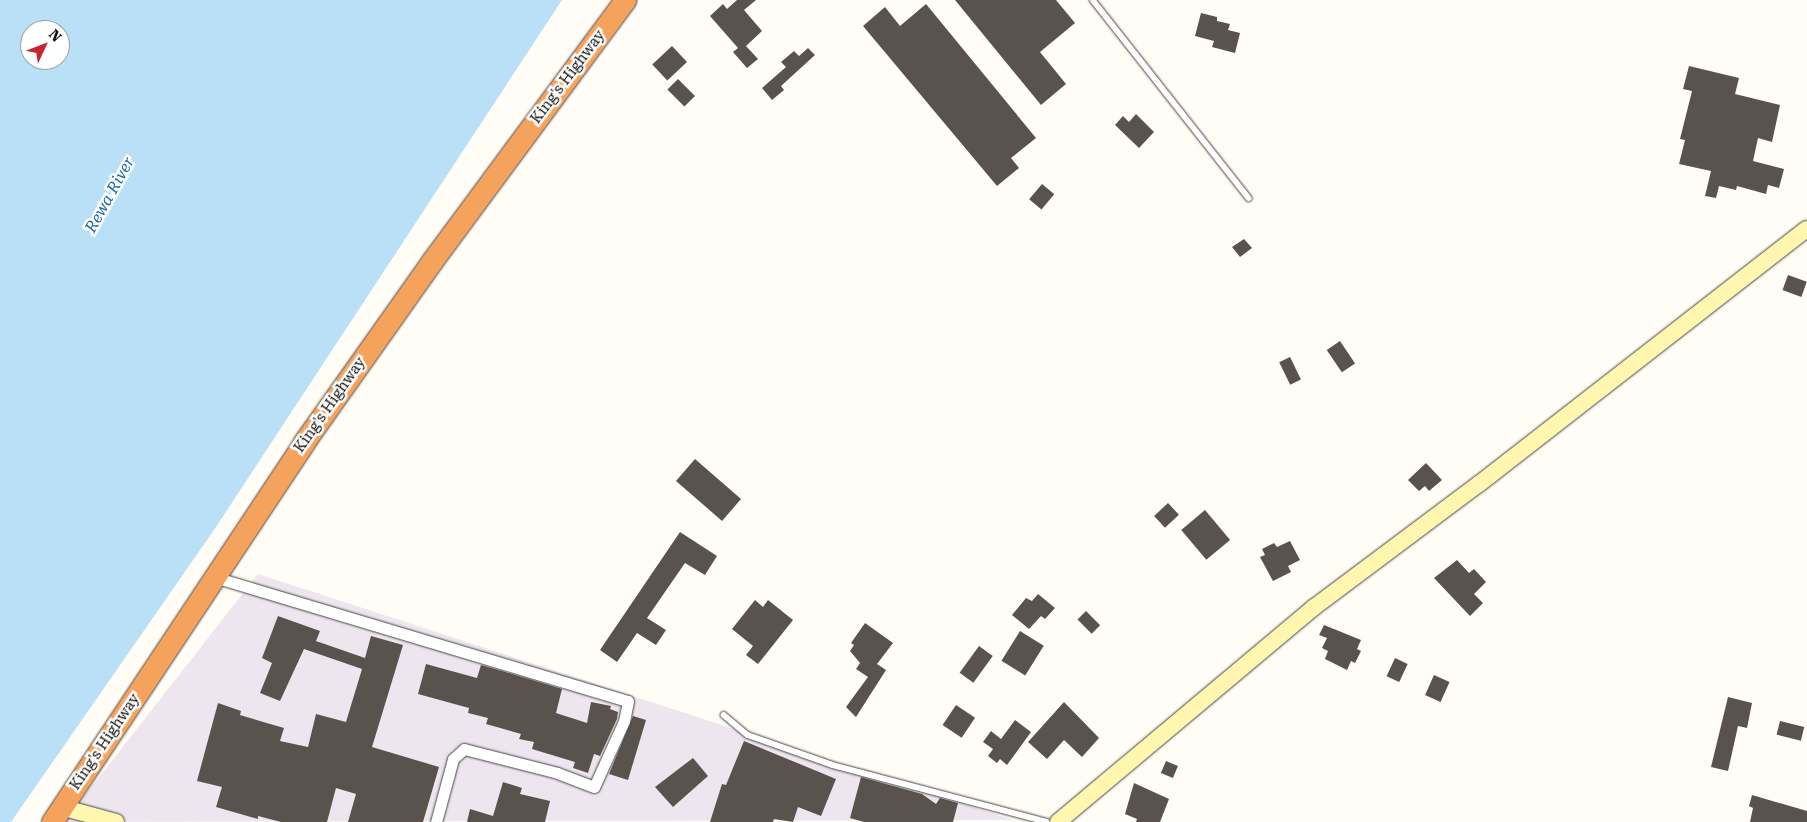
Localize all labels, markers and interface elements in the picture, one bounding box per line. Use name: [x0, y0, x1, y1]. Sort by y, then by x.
north arrow: [20, 20, 70, 70]
text: N: [46, 26, 65, 45]
street label: King's Highway: [527, 27, 609, 127]
water label: Rewa River: [81, 154, 139, 236]
street label: King's Highway: [290, 354, 370, 456]
street label: King's Highway: [66, 690, 144, 794]

